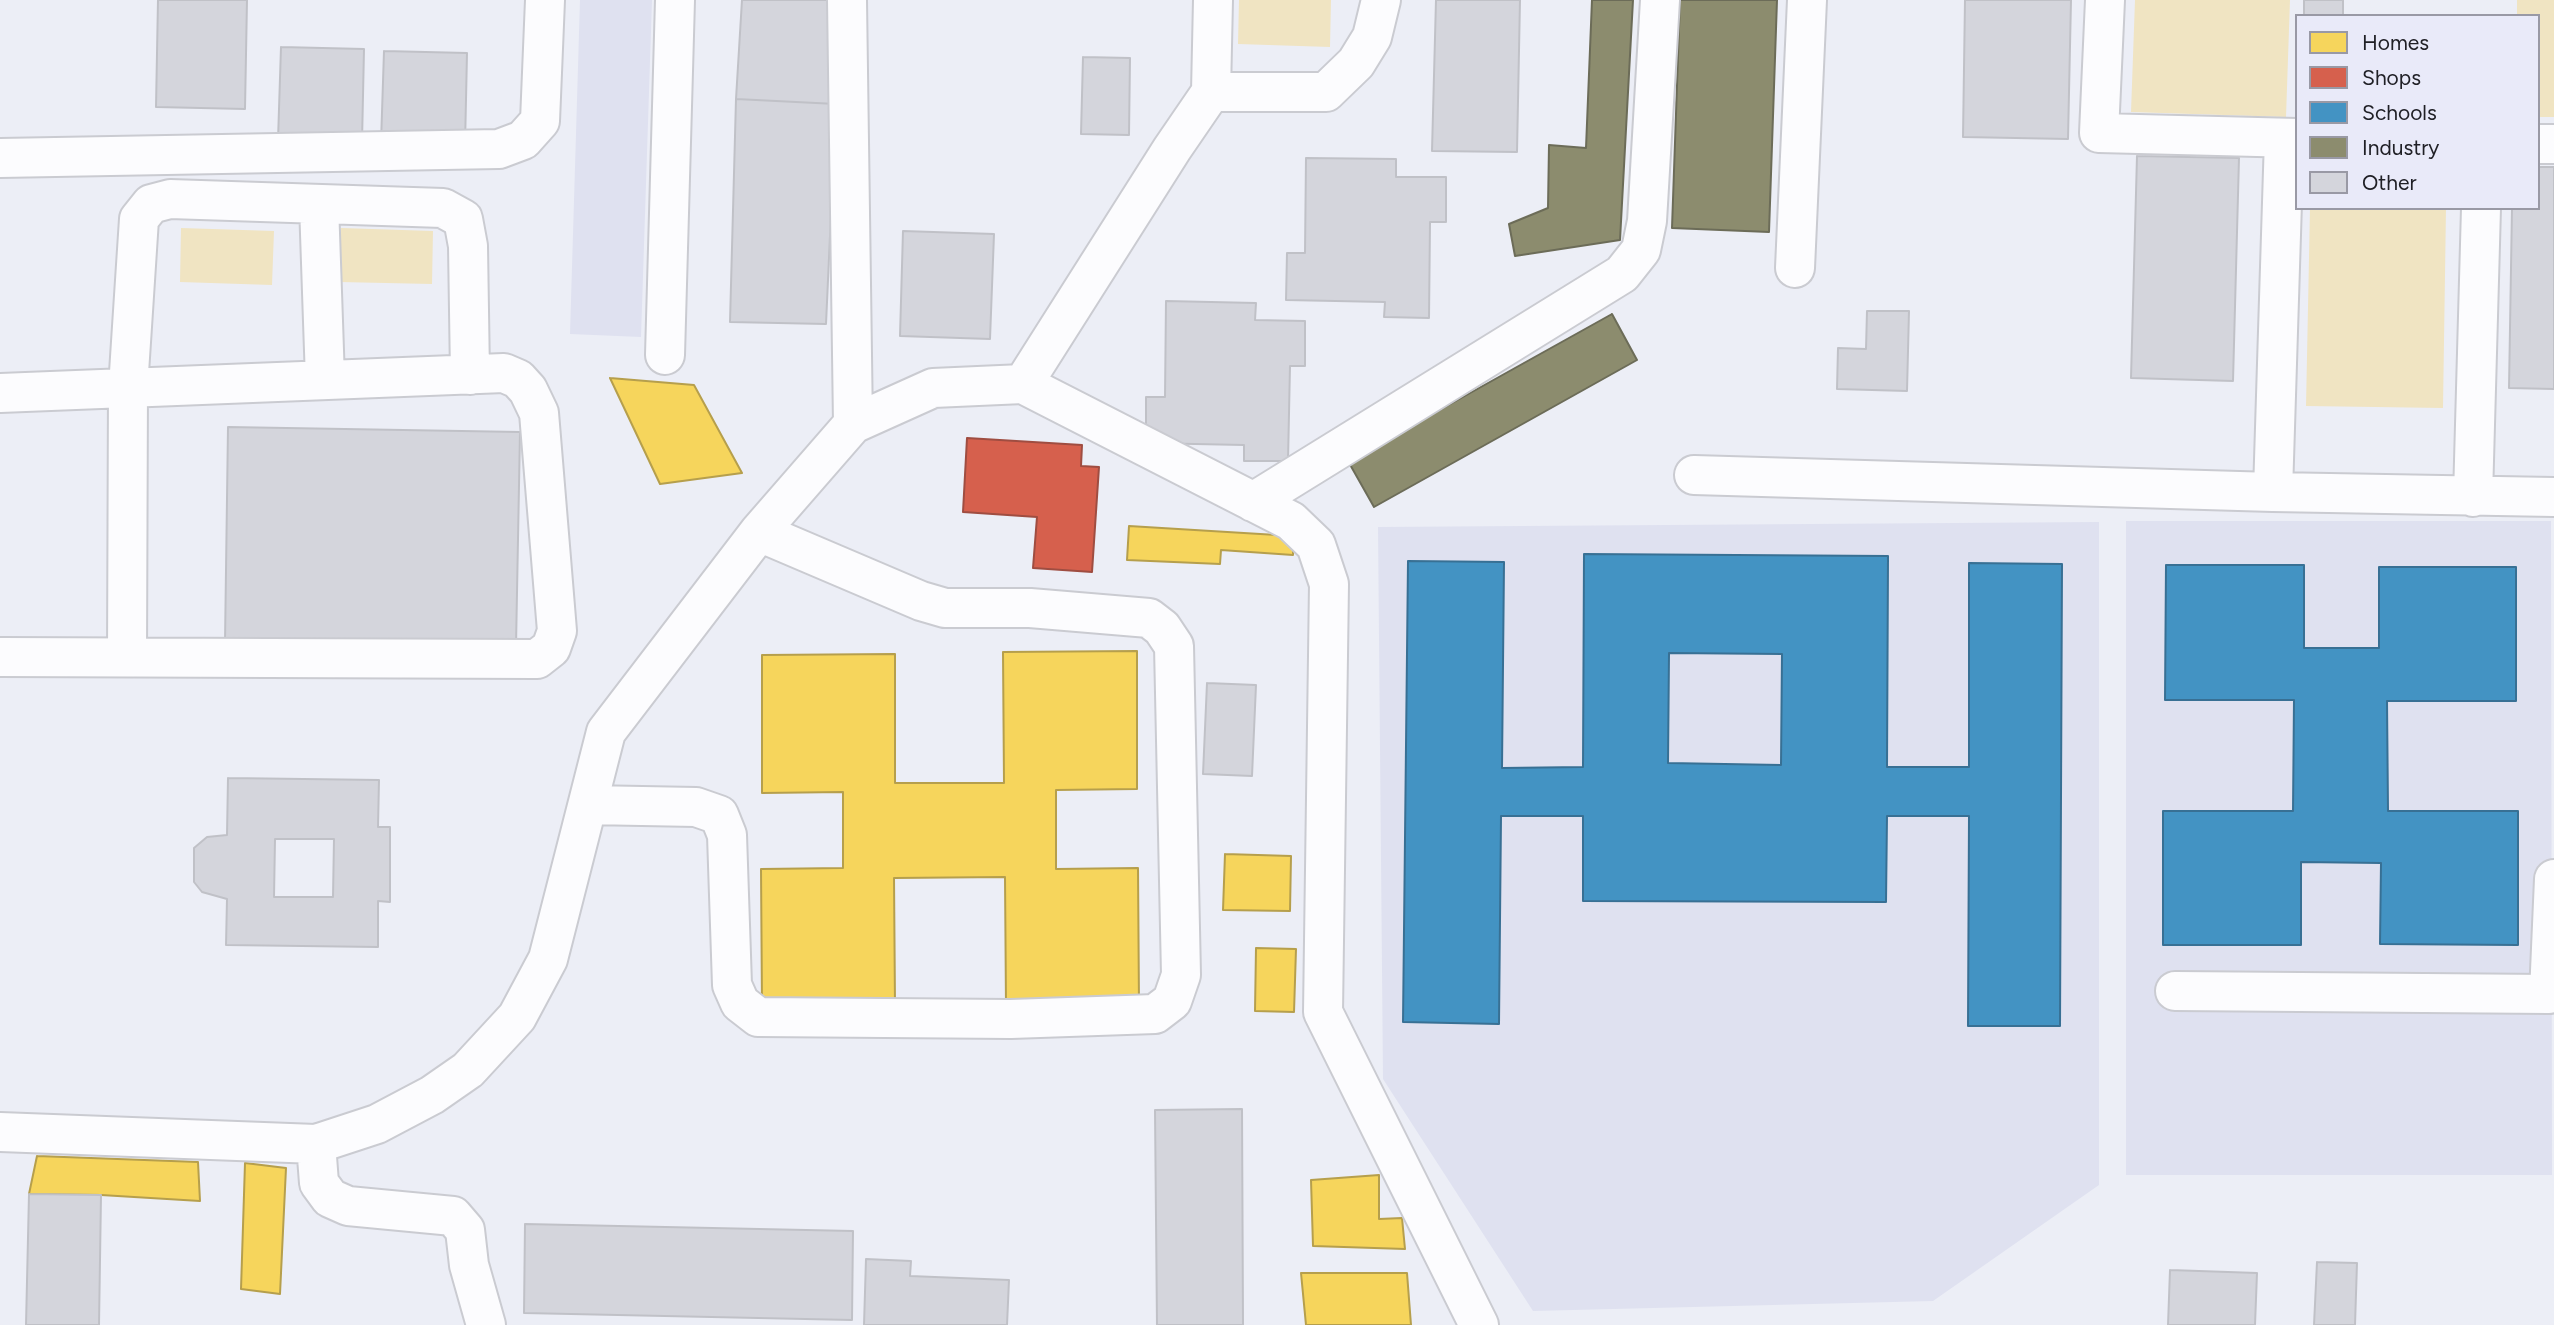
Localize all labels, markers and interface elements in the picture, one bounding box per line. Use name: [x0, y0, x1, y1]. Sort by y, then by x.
legend: [2295, 14, 2540, 210]
text: Homes: [2362, 30, 2429, 55]
text: Shops: [2362, 65, 2421, 90]
text: Schools: [2362, 100, 2437, 125]
text: Industry: [2362, 135, 2439, 160]
text: Other: [2362, 170, 2417, 195]

